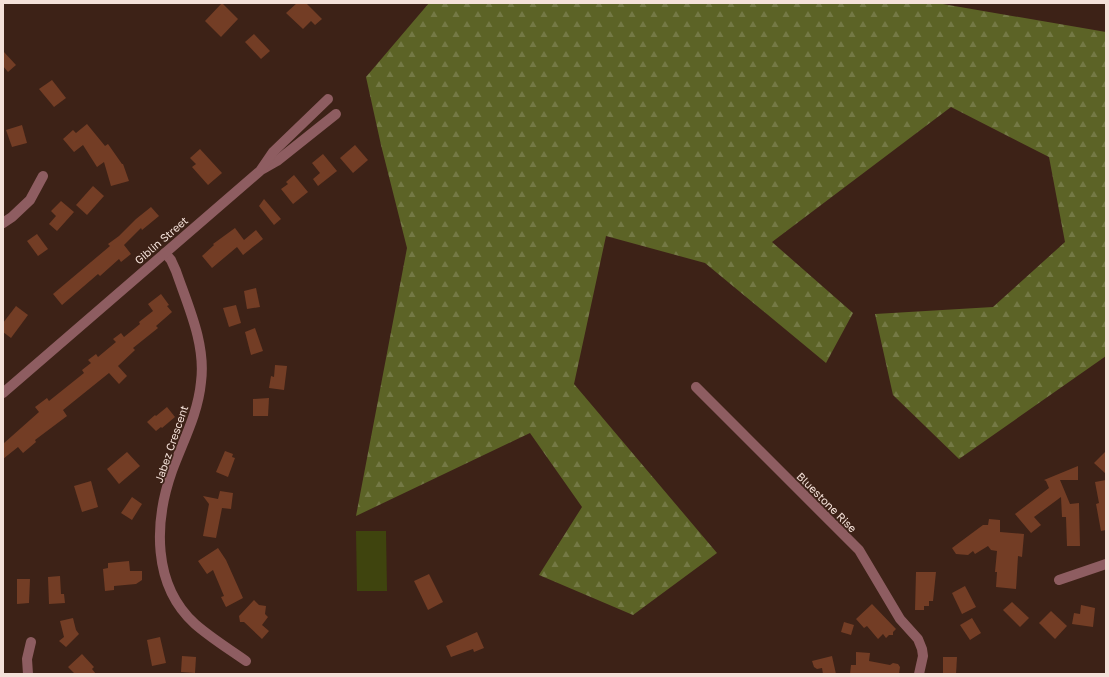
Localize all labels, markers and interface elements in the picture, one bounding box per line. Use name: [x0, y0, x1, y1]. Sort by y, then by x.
street label: Giblin Street: [132, 213, 190, 267]
street label: Jabez Crescent: [152, 404, 190, 484]
street label: Bluestone Rise: [794, 469, 860, 535]

